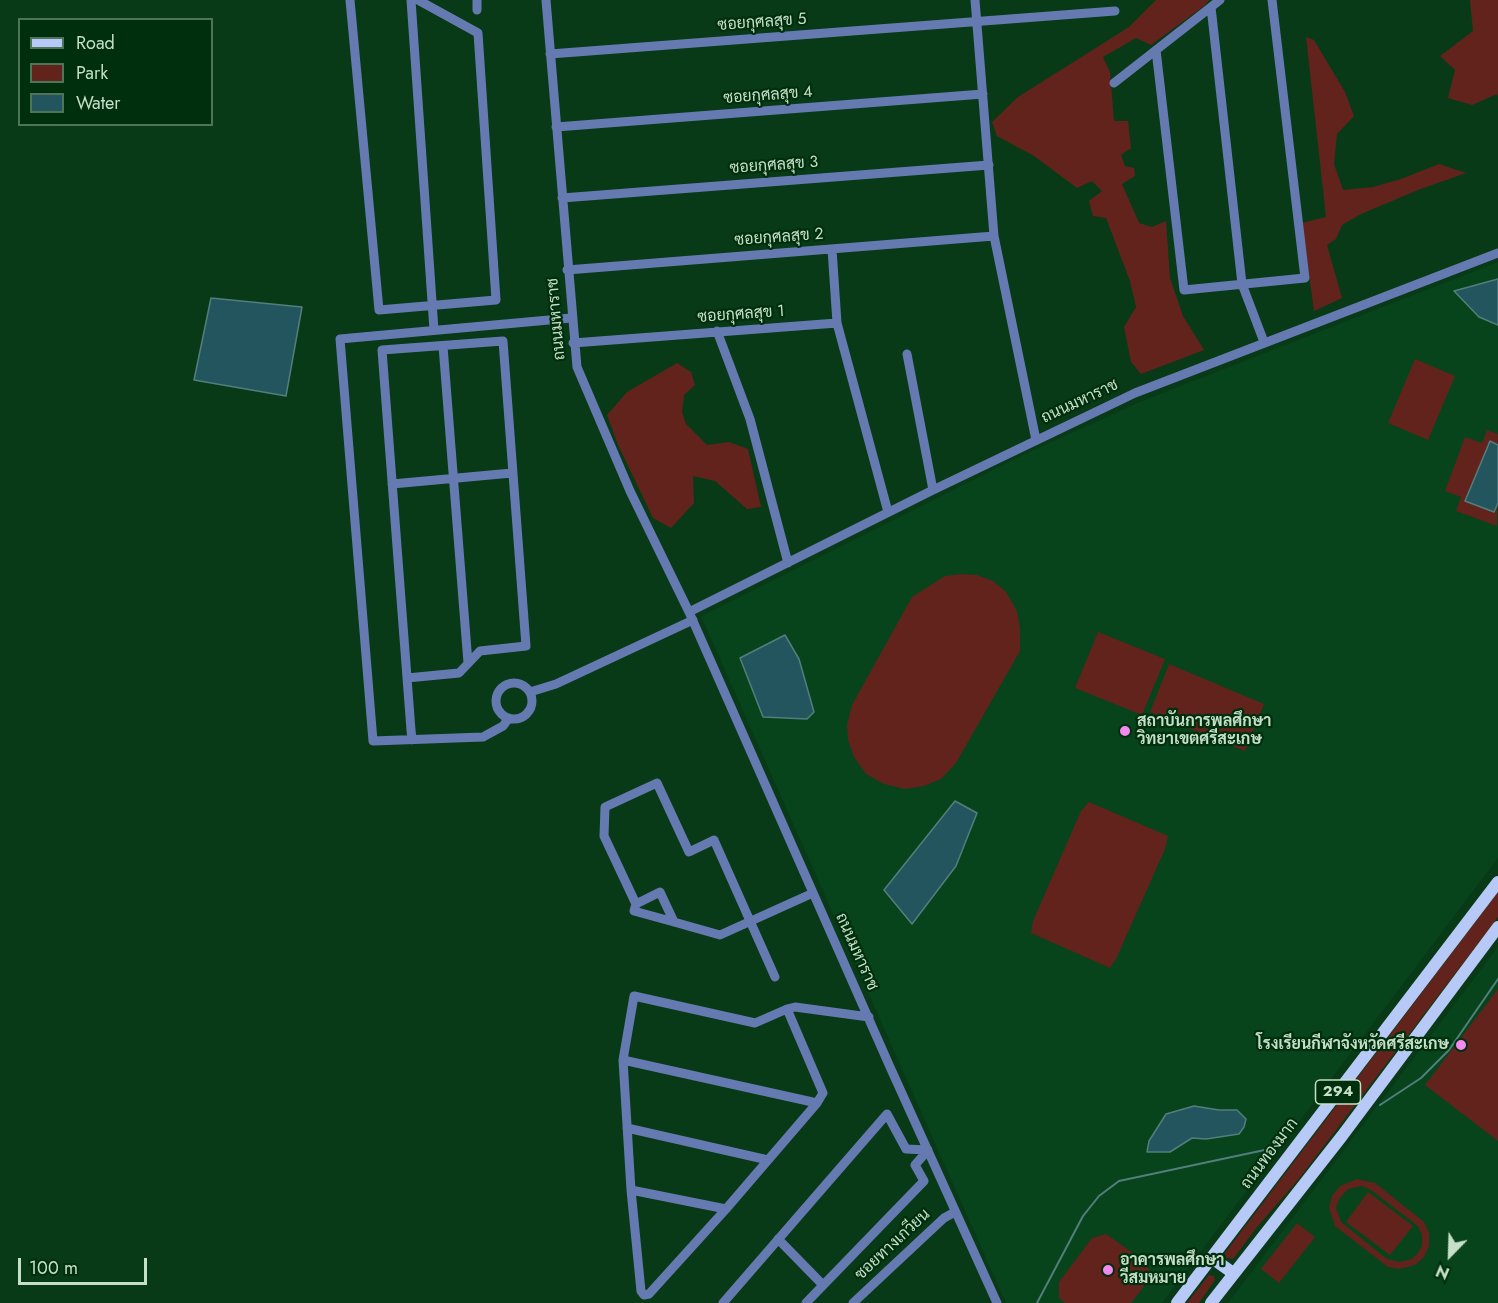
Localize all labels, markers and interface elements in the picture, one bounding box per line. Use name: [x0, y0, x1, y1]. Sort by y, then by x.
street label: ซอยกุศลสุข 5: [717, 10, 807, 36]
legend: [18, 18, 213, 126]
text: Road: [76, 30, 115, 56]
text: Park: [76, 60, 108, 86]
street label: ซอยกุศลสุข 4: [723, 83, 813, 109]
text: Water: [76, 90, 120, 116]
street label: ซอยกุศลสุข 3: [729, 153, 819, 179]
street label: ซอยกุศลสุข 2: [734, 225, 824, 251]
street label: ถนนมหาราช: [544, 277, 570, 361]
street label: ซอยกุศลสุข 1: [697, 302, 785, 328]
street label: ถนนมหาราช: [1038, 376, 1122, 428]
place label: สถาบันการพลศึกษา วิทยาเขตศรีสะเกษ: [1137, 712, 1271, 750]
marker: สถาบันการพลศึกษา วิทยาเขตศรีสะเกษ: [1118, 724, 1132, 738]
street label: ถนนมหาราช: [830, 910, 882, 994]
place label: โรงเรียนกีฬาจังหวัดศรีสะเกษ: [1256, 1035, 1449, 1055]
marker: โรงเรียนกีฬาจังหวัดศรีสะเกษ: [1454, 1038, 1468, 1052]
road number: 294: [1316, 1080, 1360, 1104]
street label: ถนนทองมาก: [1237, 1115, 1303, 1193]
street label: ซอยทางเกวียน: [851, 1205, 935, 1285]
north arrow: [1420, 1225, 1480, 1285]
scale bar: [21, 1246, 150, 1284]
place label: อาคารพลศึกษา วีสมหมาย: [1120, 1251, 1224, 1289]
text: 100 m: [29, 1255, 78, 1281]
text: N: [1432, 1259, 1453, 1285]
marker: อาคารพลศึกษา วีสมหมาย: [1101, 1263, 1115, 1277]

